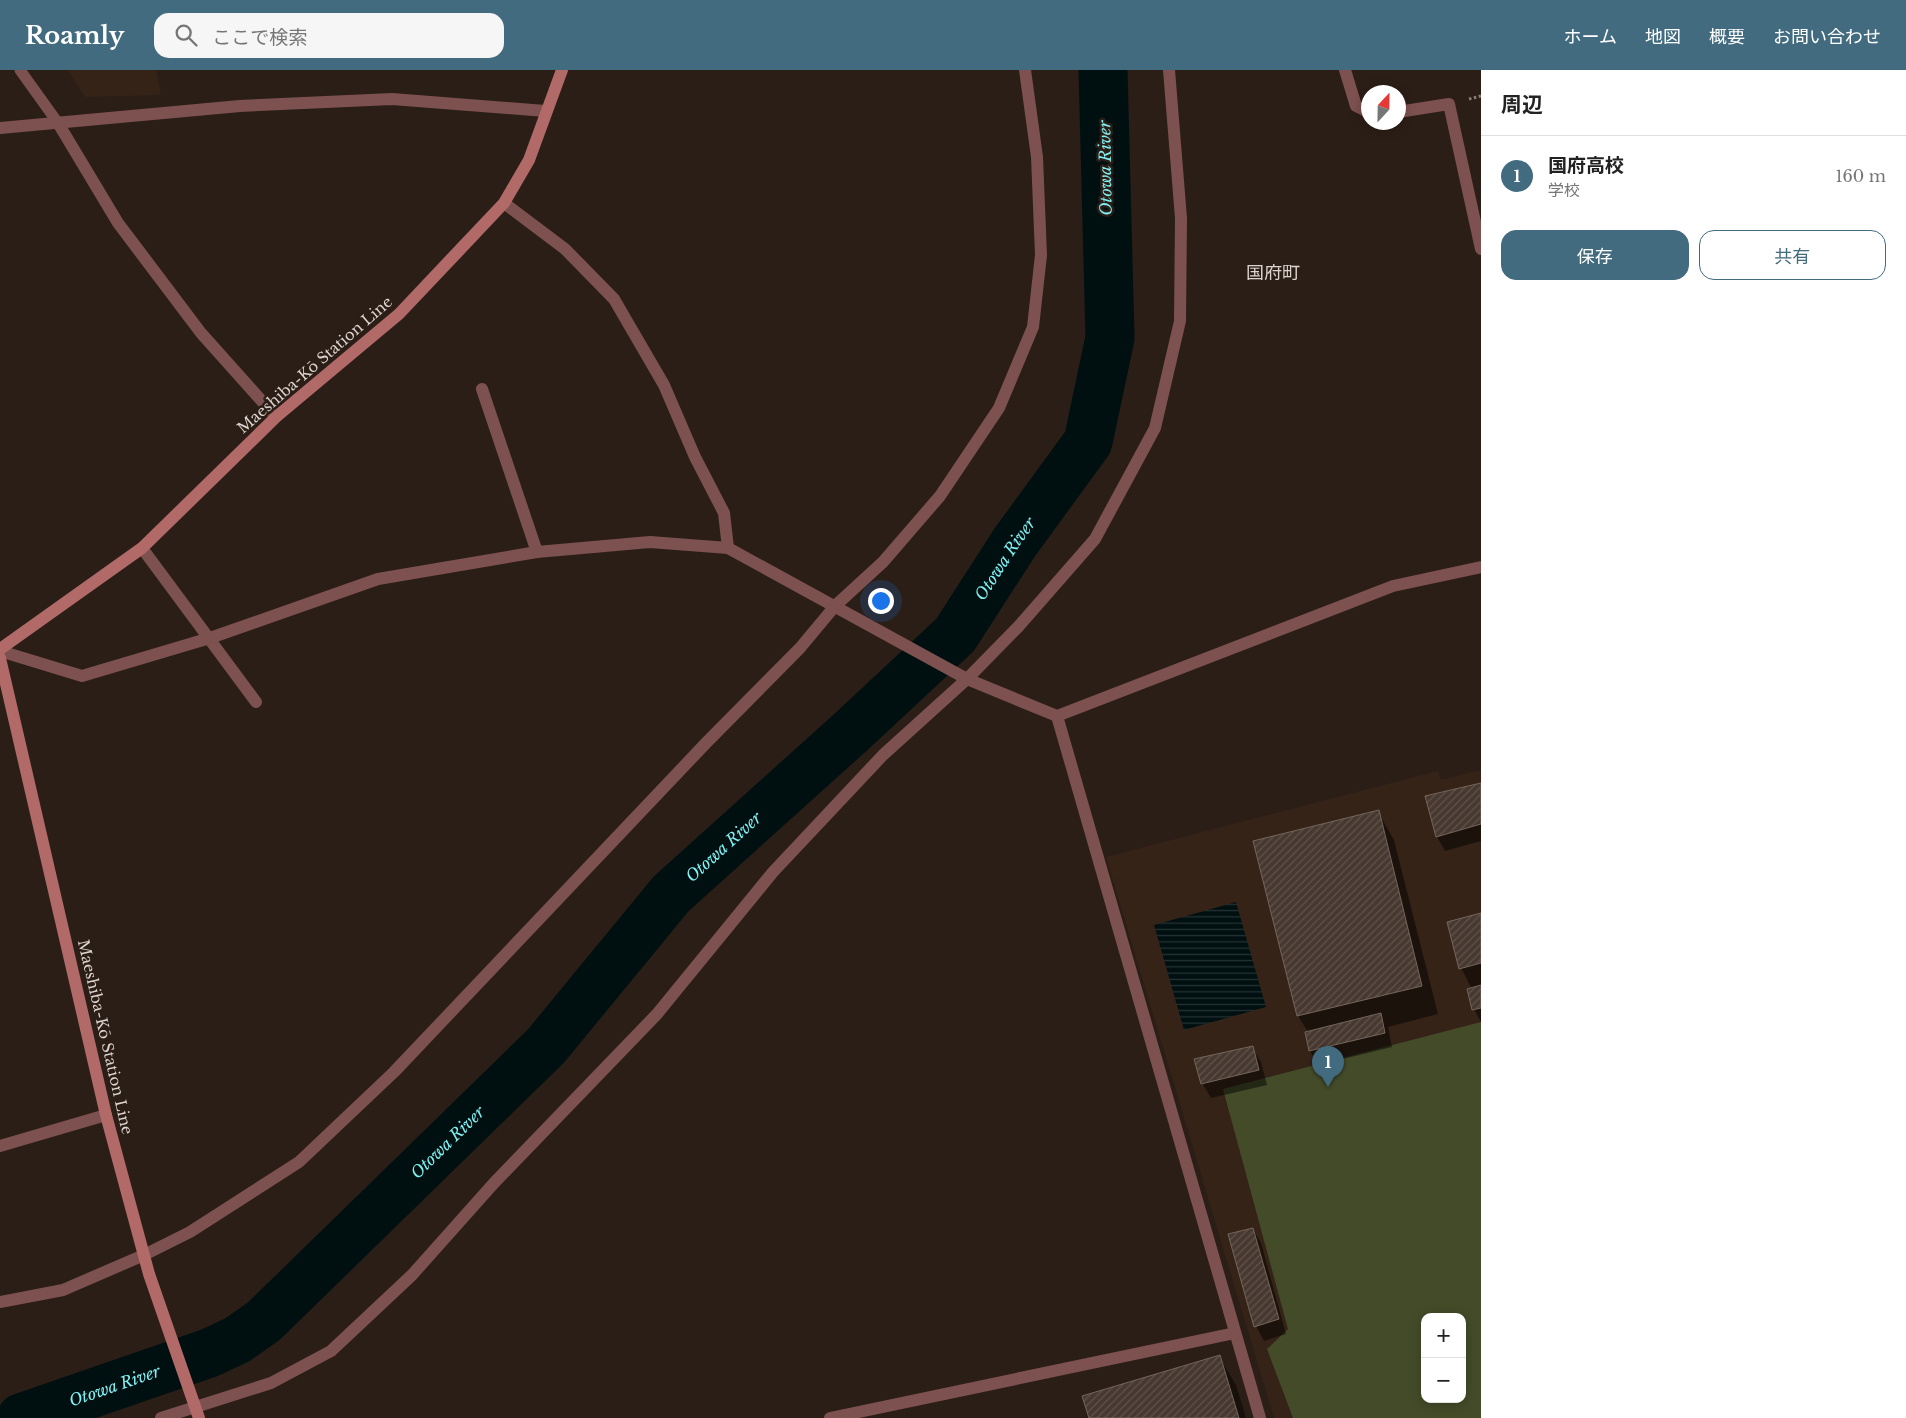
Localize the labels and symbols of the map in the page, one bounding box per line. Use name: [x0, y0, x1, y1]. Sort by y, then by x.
north arrow: [1361, 85, 1406, 130]
water label: Otowa River: [1094, 120, 1116, 216]
district label: 国府町: [1246, 262, 1300, 284]
street label: Maeshiba-Kō Station Line: [233, 292, 396, 437]
water label: Otowa River: [970, 513, 1040, 604]
your location: [868, 588, 894, 614]
water label: Otowa River: [681, 807, 766, 886]
street label: Maeshiba-Kō Station Line: [74, 938, 137, 1136]
pin: 1: [1312, 1046, 1344, 1087]
water label: Otowa River: [406, 1101, 489, 1183]
water label: Otowa River: [66, 1360, 163, 1411]

